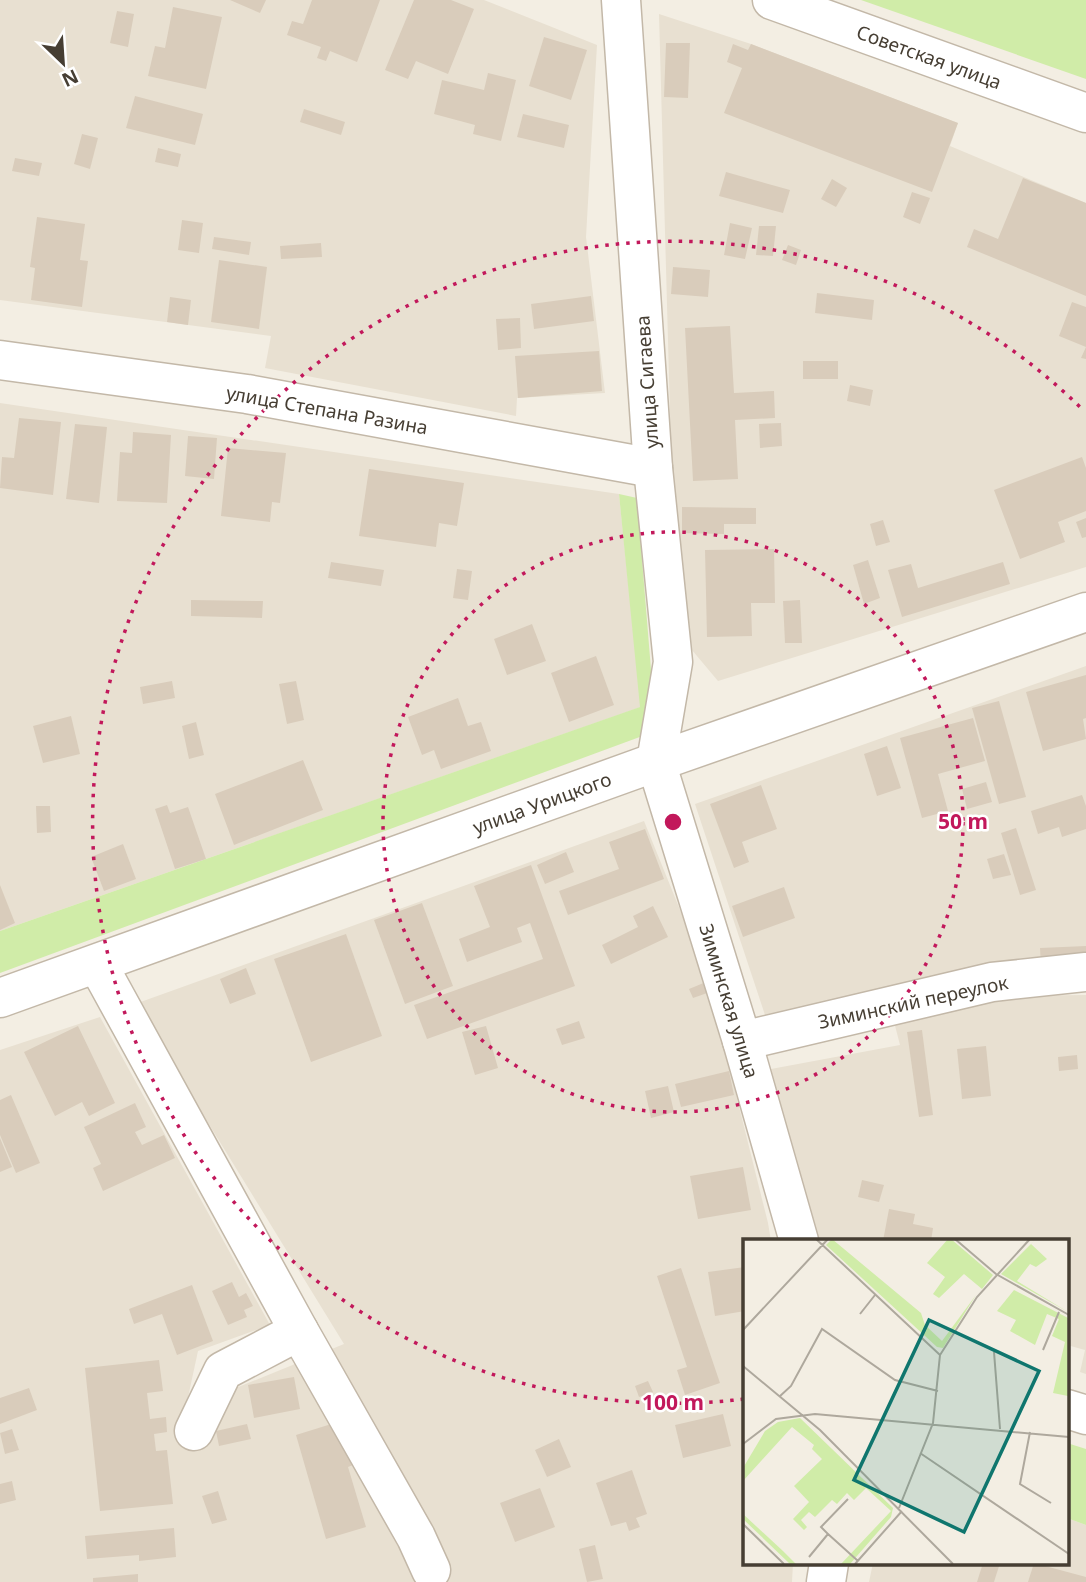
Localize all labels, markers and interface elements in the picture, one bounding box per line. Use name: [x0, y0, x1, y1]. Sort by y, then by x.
street label: Советская улица: [853, 19, 1005, 95]
north arrow: [28, 28, 98, 98]
text: N: [58, 63, 83, 93]
street label: улица Сигаева: [629, 315, 665, 449]
street label: улица Степана Разина: [224, 379, 430, 441]
street label: улица Урицкого: [469, 766, 615, 840]
text: 50 m: [938, 807, 988, 835]
centre of rings: [661, 810, 685, 834]
street label: Зиминская улица: [693, 921, 765, 1081]
street label: Зиминский переулок: [816, 969, 1010, 1035]
inset map: [743, 1239, 1068, 1564]
text: 100 m: [642, 1388, 704, 1416]

